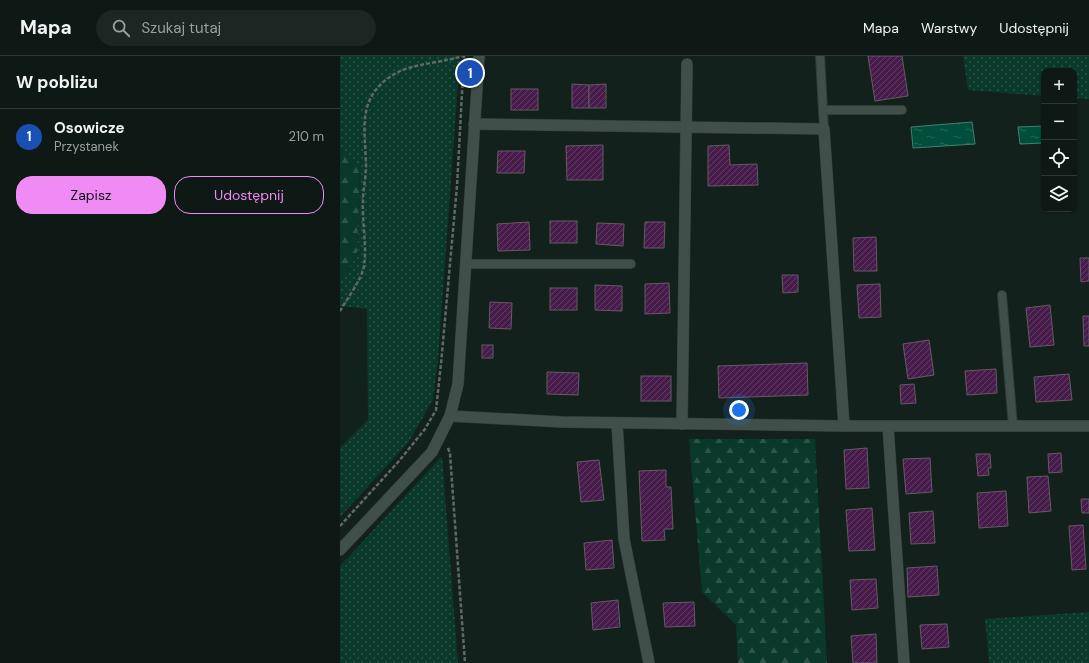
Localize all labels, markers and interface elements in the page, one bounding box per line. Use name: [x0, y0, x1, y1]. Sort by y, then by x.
search box: [96, 10, 376, 46]
text: Mapa: [20, 15, 72, 40]
icon: search: [110, 17, 132, 39]
text: Szukaj tutaj: [142, 18, 221, 38]
text: Mapa: [863, 19, 899, 37]
text: Warstwy: [921, 19, 977, 37]
text: Udostępnij: [999, 19, 1069, 37]
pin: 1: [457, 58, 483, 88]
map controls: [1041, 68, 1077, 212]
button: +: [1041, 68, 1077, 104]
text: W pobliżu: [16, 71, 98, 93]
button: −: [1041, 104, 1077, 140]
text: Osowicze: [54, 118, 125, 138]
text: 1: [27, 128, 31, 145]
text: 210 m: [289, 128, 324, 145]
text: Przystanek: [54, 138, 119, 155]
button: locate: [1041, 140, 1077, 176]
button: Zapisz: [16, 176, 166, 214]
button: Udostępnij: [174, 176, 324, 214]
button: layers: [1041, 176, 1077, 212]
your location: [729, 400, 749, 420]

